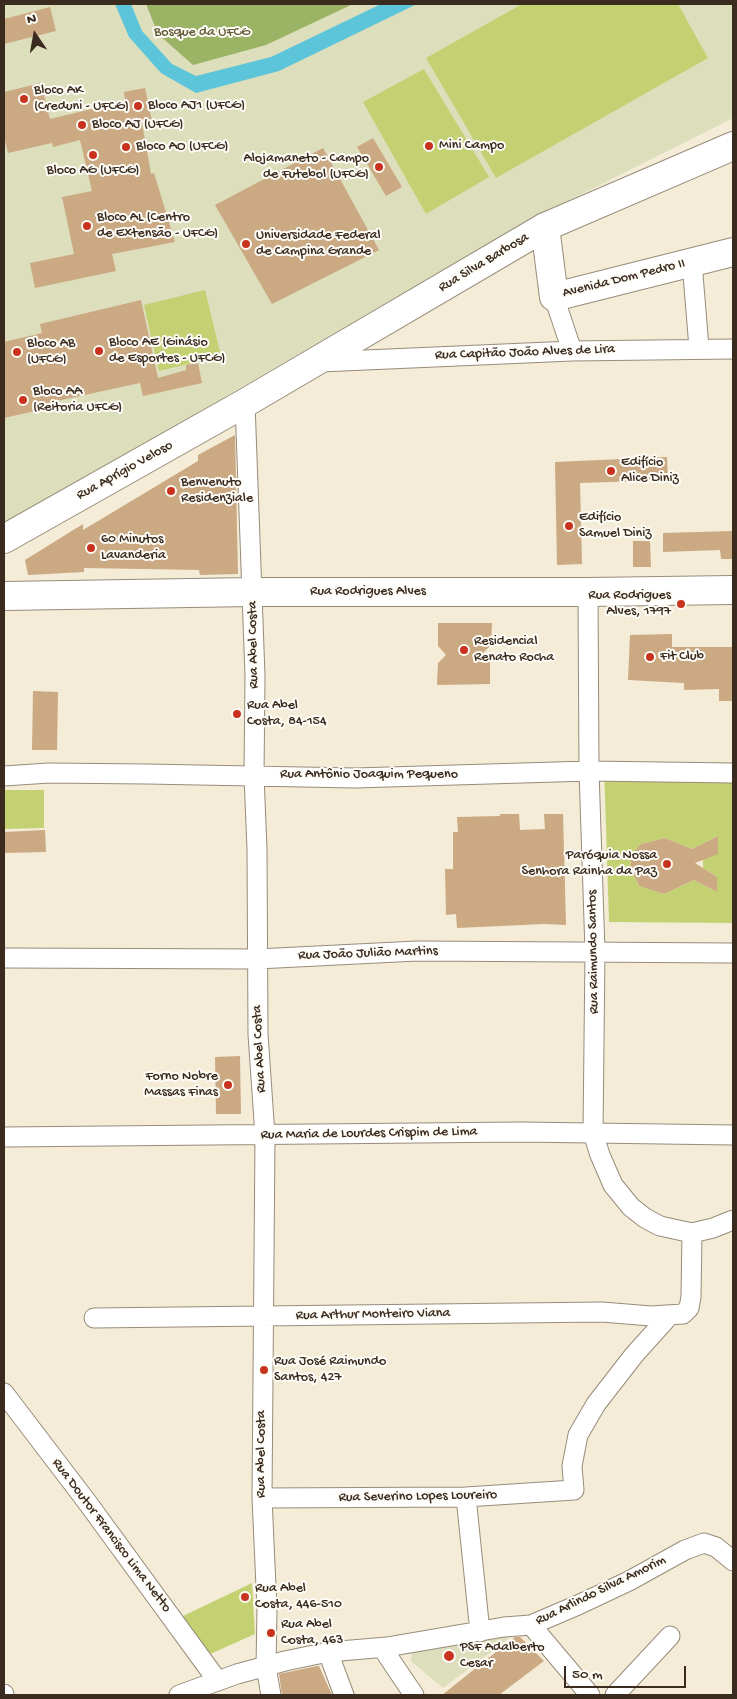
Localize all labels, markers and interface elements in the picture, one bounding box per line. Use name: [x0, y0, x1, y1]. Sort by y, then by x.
north arrow: [10, 10, 60, 60]
text: N: [26, 11, 38, 29]
park label: Bosque da UFCG: [154, 25, 250, 41]
place label: Bloco AK (Creduni - UFCG): [34, 83, 129, 115]
marker: Bloco AK (Creduni - UFCG): [18, 93, 30, 105]
place label: Bloco AJ1 (UFCG): [148, 98, 245, 114]
marker: Bloco AJ1 (UFCG): [132, 100, 144, 112]
place label: Bloco AJ (UFCG): [92, 117, 183, 133]
marker: Bloco AJ (UFCG): [76, 119, 88, 131]
place label: Mini Campo: [439, 138, 504, 154]
place label: Bloco AO (UFCG): [136, 139, 228, 155]
marker: Mini Campo: [423, 140, 435, 152]
marker: Bloco AO (UFCG): [120, 141, 132, 153]
marker: Bloco AG (UFCG): [87, 149, 99, 161]
place label: Alojamaneto - Campo de Futebol (UFCG): [243, 151, 369, 184]
marker: Alojamaneto - Campo de Futebol (UFCG): [373, 161, 385, 173]
place label: Bloco AG (UFCG): [47, 163, 139, 179]
place label: Bloco AL (Centro de Extensão - UFCG): [97, 210, 218, 242]
marker: Bloco AL (Centro de Extensão - UFCG): [81, 220, 93, 232]
place label: Universidade Federal de Campina Grande: [256, 228, 381, 260]
street label: Rua Silva Barbosa: [436, 229, 532, 297]
marker: Universidade Federal de Campina Grande: [240, 238, 252, 250]
street label: Avenida Dom Pedro II: [561, 256, 687, 302]
place label: Bloco AE (Ginásio de Esportes - UFCG): [109, 335, 225, 368]
place label: Bloco AB (UFCG): [27, 336, 75, 368]
street label: Rua Capitão João Alves de Lira: [435, 341, 615, 365]
marker: Bloco AE (Ginásio de Esportes - UFCG): [93, 345, 105, 357]
marker: Bloco AB (UFCG): [11, 346, 23, 358]
place label: Bloco AA (Reitoria UFCG): [33, 384, 122, 417]
marker: Bloco AA (Reitoria UFCG): [17, 394, 29, 406]
street label: Rua Aprígio Veloso: [74, 438, 176, 504]
place label: Edifício Alice Diniz: [621, 455, 679, 488]
marker: Edifício Alice Diniz: [605, 465, 617, 477]
place label: Benvenuto Residenziale: [181, 475, 253, 508]
marker: Benvenuto Residenziale: [165, 485, 177, 497]
place label: Edifício Samuel Diniz: [579, 510, 651, 542]
marker: Edifício Samuel Diniz: [563, 520, 575, 532]
place label: 60 Minutos Lavanderia: [101, 532, 166, 564]
marker: 60 Minutos Lavanderia: [85, 542, 97, 554]
street label: Rua Rodrigues Alves: [310, 584, 426, 600]
place label: Rua Rodrigues Alves, 1797: [588, 588, 671, 620]
marker: Rua Rodrigues Alves, 1797: [675, 598, 687, 610]
street label: Rua Abel Costa: [245, 601, 263, 689]
place label: Residencial Renato Rocha: [474, 634, 554, 666]
marker: Residencial Renato Rocha: [458, 644, 470, 656]
place label: Fit Club: [660, 649, 704, 665]
marker: Fit Club: [644, 651, 656, 663]
place label: Rua Abel Costa, 84-154: [247, 698, 327, 730]
marker: Rua Abel Costa, 84-154: [231, 708, 243, 720]
street label: Rua Antônio Joaquim Pequeno: [280, 767, 458, 783]
place label: Paróquia Nossa Senhora Rainha da Paz: [521, 848, 657, 880]
marker: Paróquia Nossa Senhora Rainha da Paz: [661, 858, 673, 870]
street label: Rua Raimundo Santos: [585, 890, 603, 1014]
street label: Rua João Julião Martins: [298, 943, 438, 965]
street label: Rua Abel Costa: [249, 1005, 271, 1093]
place label: Forno Nobre Massas Finas: [144, 1069, 218, 1102]
marker: Forno Nobre Massas Finas: [222, 1079, 234, 1091]
street label: Rua Maria de Lourdes Crispim de Lima: [261, 1124, 477, 1144]
street label: Rua Arthur Monteiro Viana: [296, 1305, 450, 1325]
place label: Rua José Raimundo Santos, 427: [274, 1354, 386, 1386]
marker: Rua José Raimundo Santos, 427: [258, 1364, 270, 1376]
street label: Rua Abel Costa: [254, 1410, 270, 1498]
street label: Rua Doutor Francisco Lima Netto: [48, 1456, 174, 1616]
street label: Rua Severino Lopes Loureiro: [339, 1487, 497, 1507]
street label: Rua Arlindo Silva Amorim: [533, 1552, 669, 1630]
place label: Rua Abel Costa, 446-510: [255, 1581, 342, 1614]
marker: Rua Abel Costa, 446-510: [239, 1591, 251, 1603]
place label: Rua Abel Costa, 463: [281, 1617, 343, 1650]
marker: Rua Abel Costa, 463: [265, 1627, 277, 1639]
place label: PSF Adalberto Cesar: [460, 1640, 545, 1672]
marker: PSF Adalberto Cesar: [442, 1649, 456, 1663]
scale bar: [567, 1656, 690, 1688]
text: 50 m: [572, 1666, 603, 1684]

